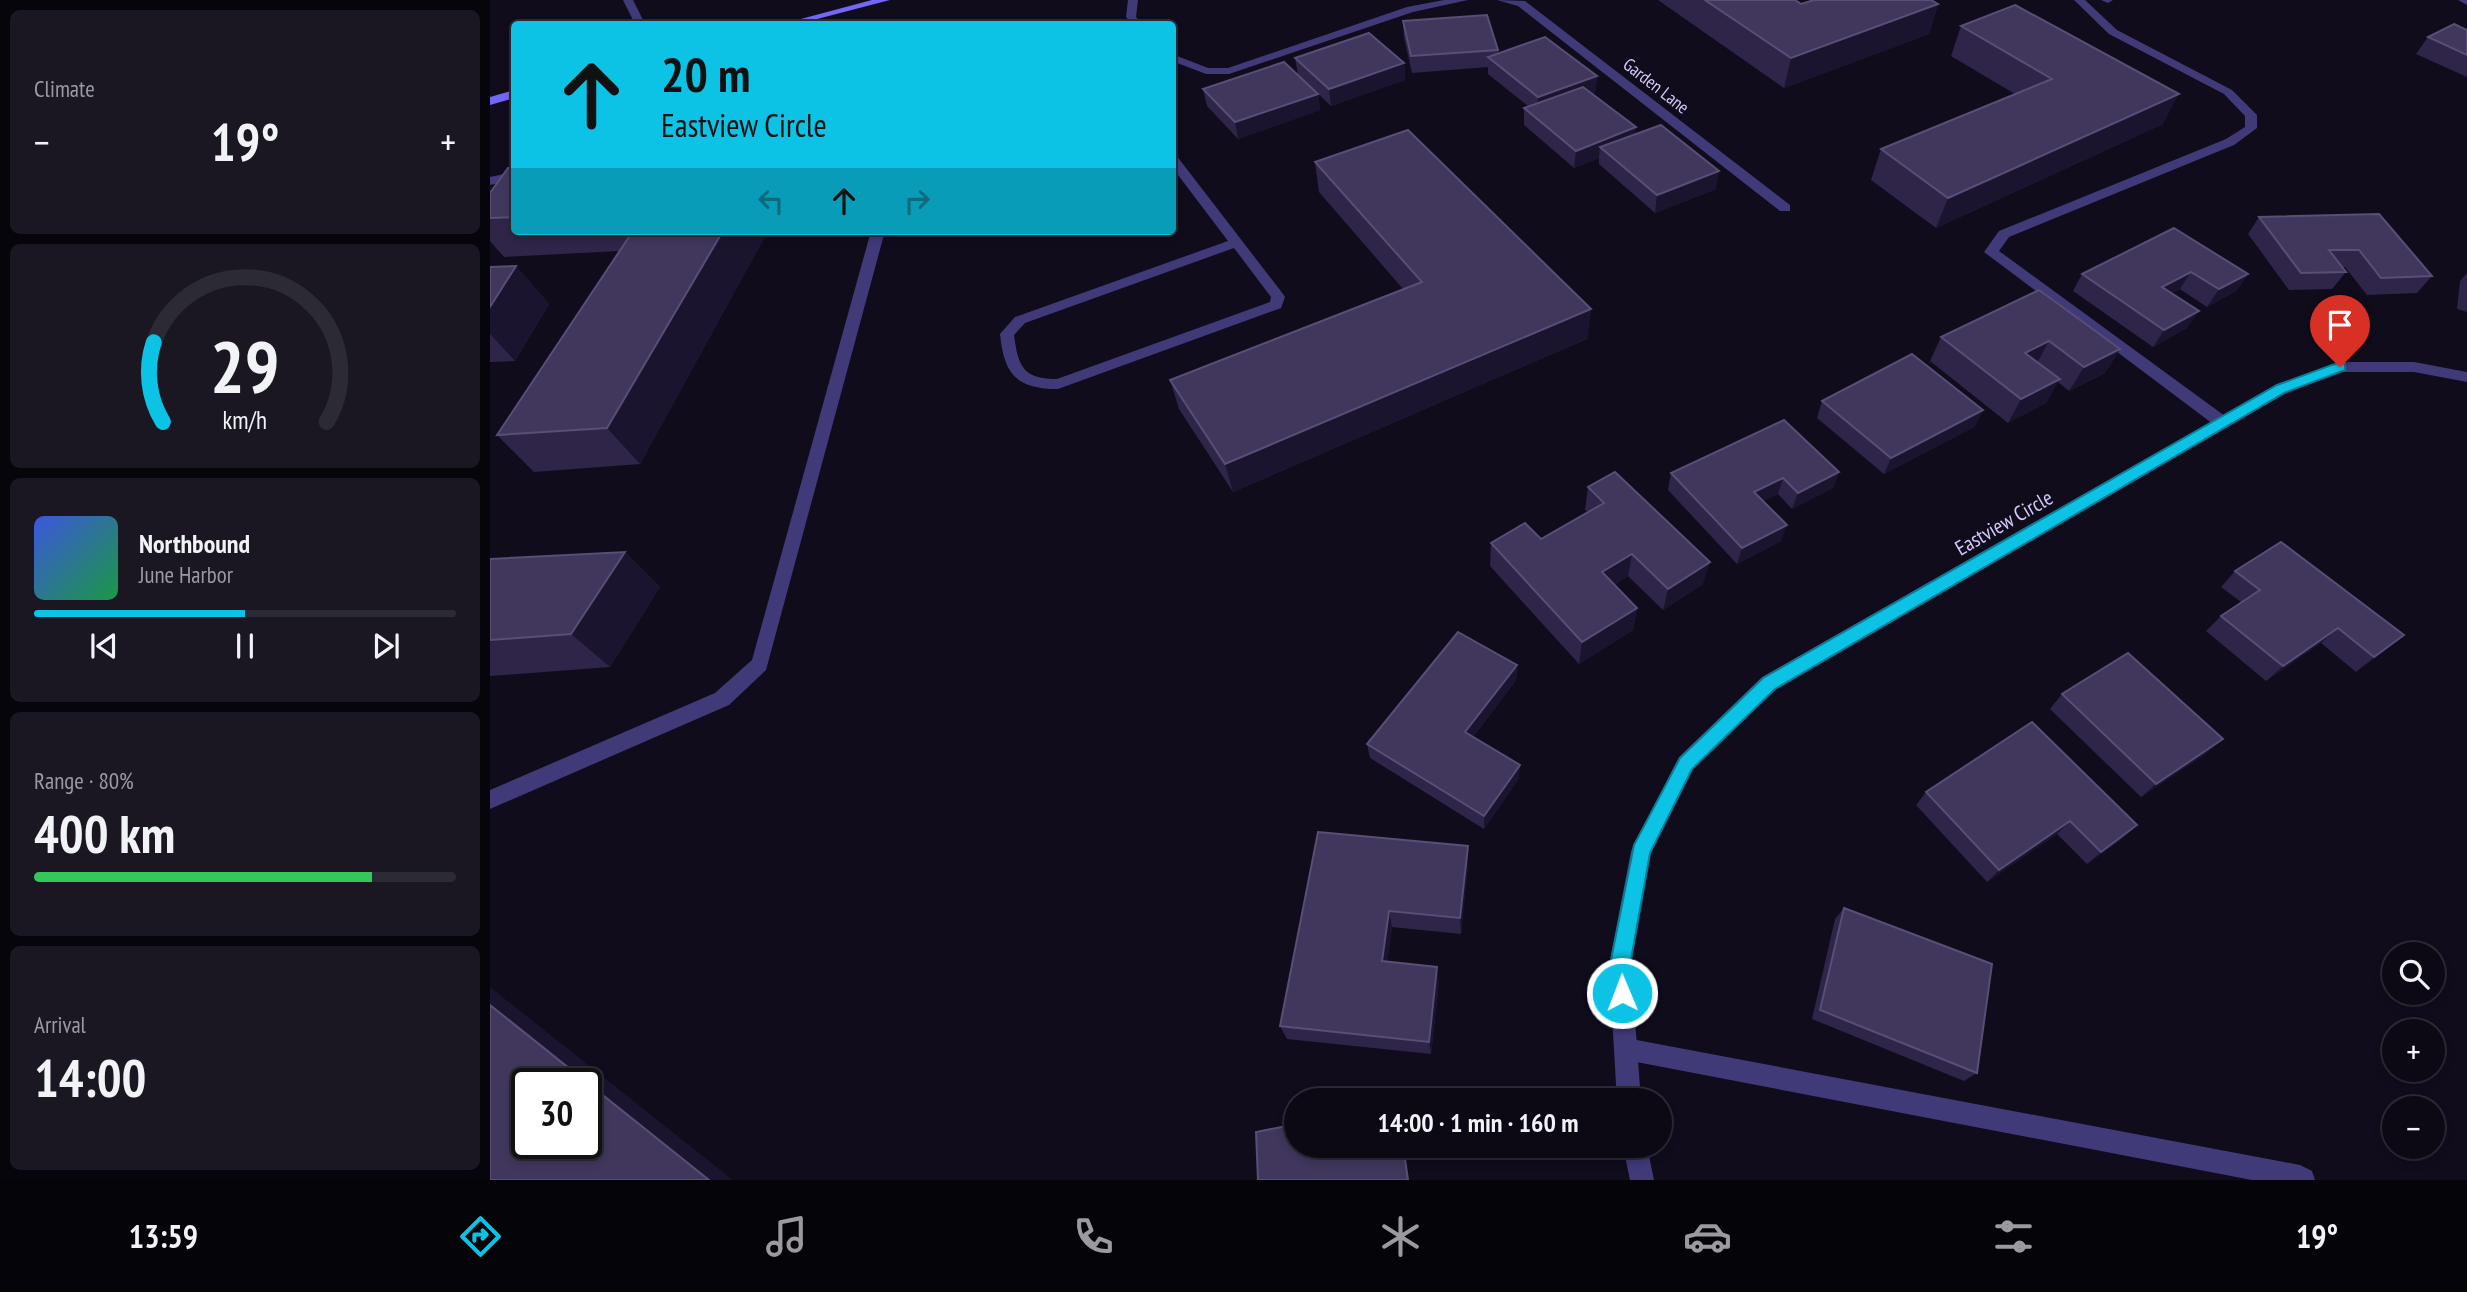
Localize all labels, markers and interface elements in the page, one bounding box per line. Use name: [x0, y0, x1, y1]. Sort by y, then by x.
text: 20 m: [661, 42, 750, 106]
icon: ahead: [546, 49, 637, 140]
street label: Garden Lane: [1619, 53, 1694, 119]
text: Climate: [34, 74, 95, 103]
text: Eastview Circle: [661, 104, 827, 146]
text: 19°: [211, 108, 279, 175]
text: −: [34, 117, 50, 166]
text: +: [440, 117, 456, 166]
icon: left: [752, 182, 790, 220]
icon: ahead: [825, 182, 863, 220]
icon: right: [898, 182, 936, 220]
pin: [2310, 295, 2370, 367]
icon: arrive: [2321, 306, 2359, 344]
text: 29: [210, 318, 280, 412]
text: km/h: [223, 404, 267, 436]
street label: Eastview Circle: [1950, 484, 2058, 561]
text: Northbound: [139, 527, 250, 560]
text: June Harbor: [139, 560, 233, 589]
icon: previous: [85, 627, 123, 665]
icon: pause: [226, 627, 264, 665]
icon: next: [367, 627, 405, 665]
text: Range · 80%: [34, 766, 134, 795]
text: 400 km: [34, 800, 175, 867]
map controls: [2382, 942, 2445, 1159]
button: search: [2382, 942, 2445, 1005]
position arrow: [1585, 956, 1659, 1030]
text: Arrival: [34, 1010, 86, 1039]
button: +: [2382, 1019, 2445, 1082]
text: 14:00: [34, 1044, 146, 1111]
speed limit sign: 30: [511, 1068, 602, 1159]
button: −: [2382, 1096, 2445, 1159]
text: 14:00 · 1 min · 160 m: [1378, 1106, 1578, 1139]
icon: directions: [456, 1212, 505, 1261]
icon: music: [762, 1212, 811, 1261]
icon: phone: [1069, 1212, 1118, 1261]
icon: climate: [1376, 1212, 1425, 1261]
icon: car: [1683, 1212, 1732, 1261]
icon: filters: [1989, 1212, 2038, 1261]
text: 13:59: [129, 1215, 198, 1257]
text: 19°: [2296, 1215, 2338, 1257]

